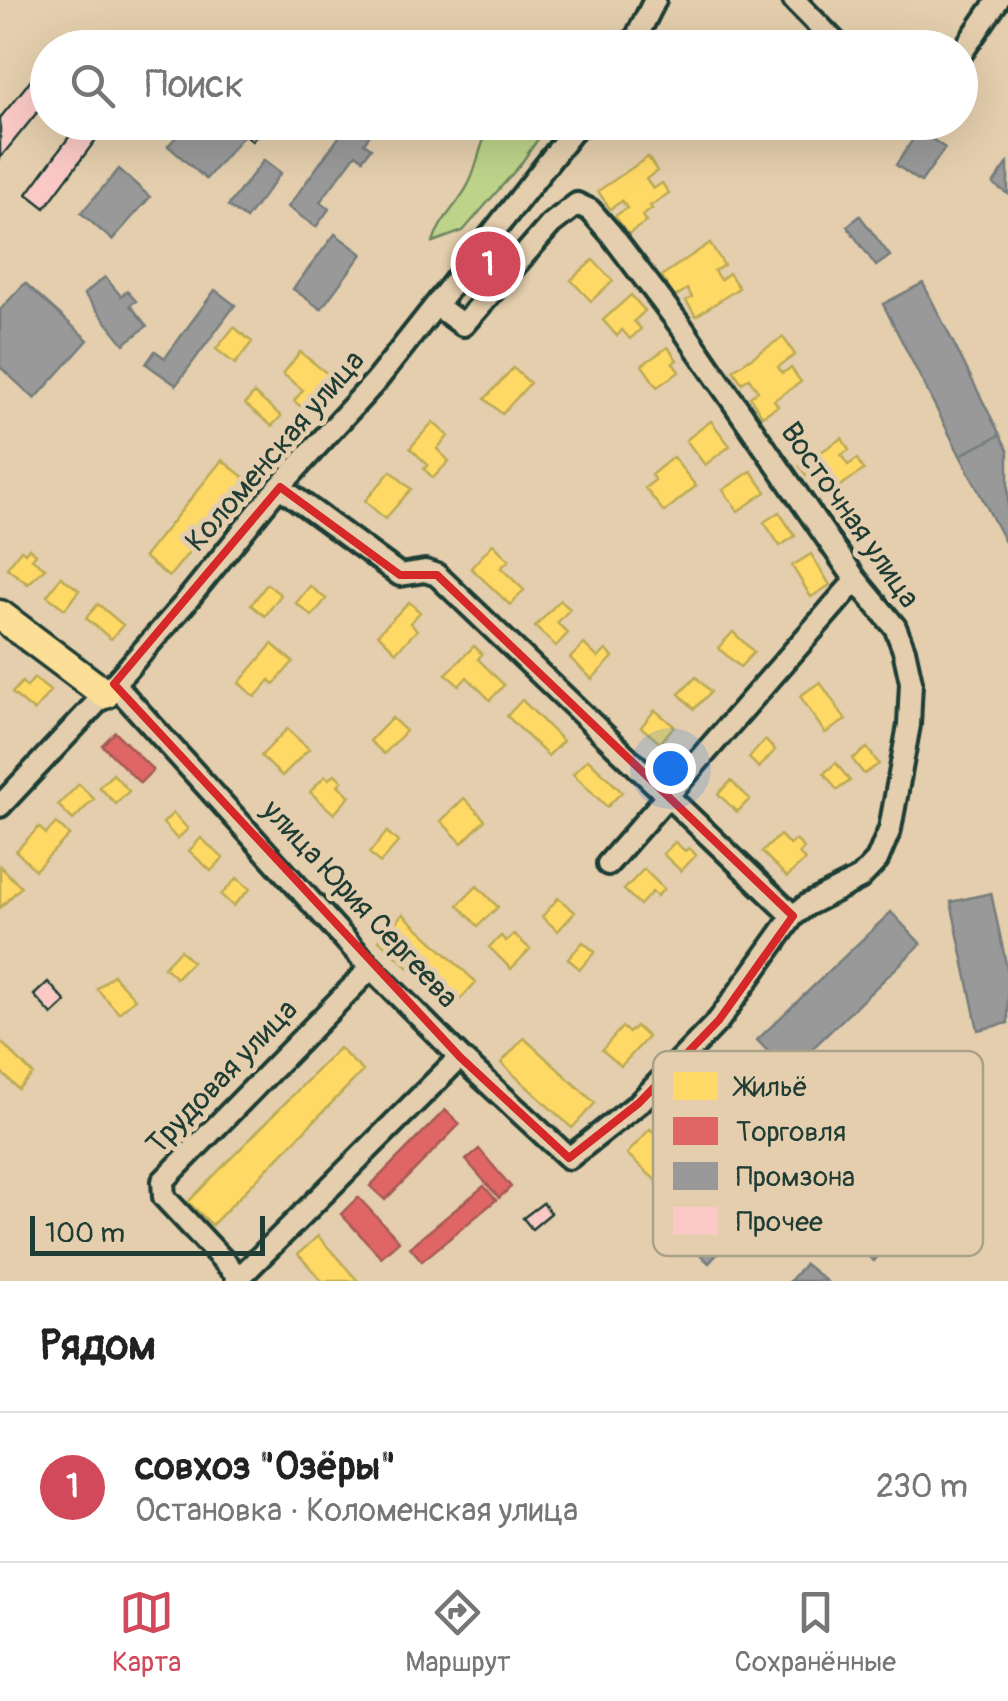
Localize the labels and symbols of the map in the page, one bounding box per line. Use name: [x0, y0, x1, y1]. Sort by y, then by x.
pin: 1: [456, 226, 520, 302]
street label: Коломенская улица: [177, 343, 373, 559]
street label: Восточная улица: [772, 415, 928, 615]
your location: [645, 743, 696, 794]
street label: улица Юрия Сергеева: [253, 792, 466, 1016]
street label: Трудовая улица: [139, 992, 305, 1162]
legend: [653, 1051, 983, 1256]
text: Жильё: [732, 1070, 808, 1105]
text: Торговля: [736, 1115, 846, 1150]
text: Промзона: [736, 1160, 855, 1195]
text: Прочее: [736, 1205, 823, 1240]
scale bar: [30, 1211, 265, 1256]

